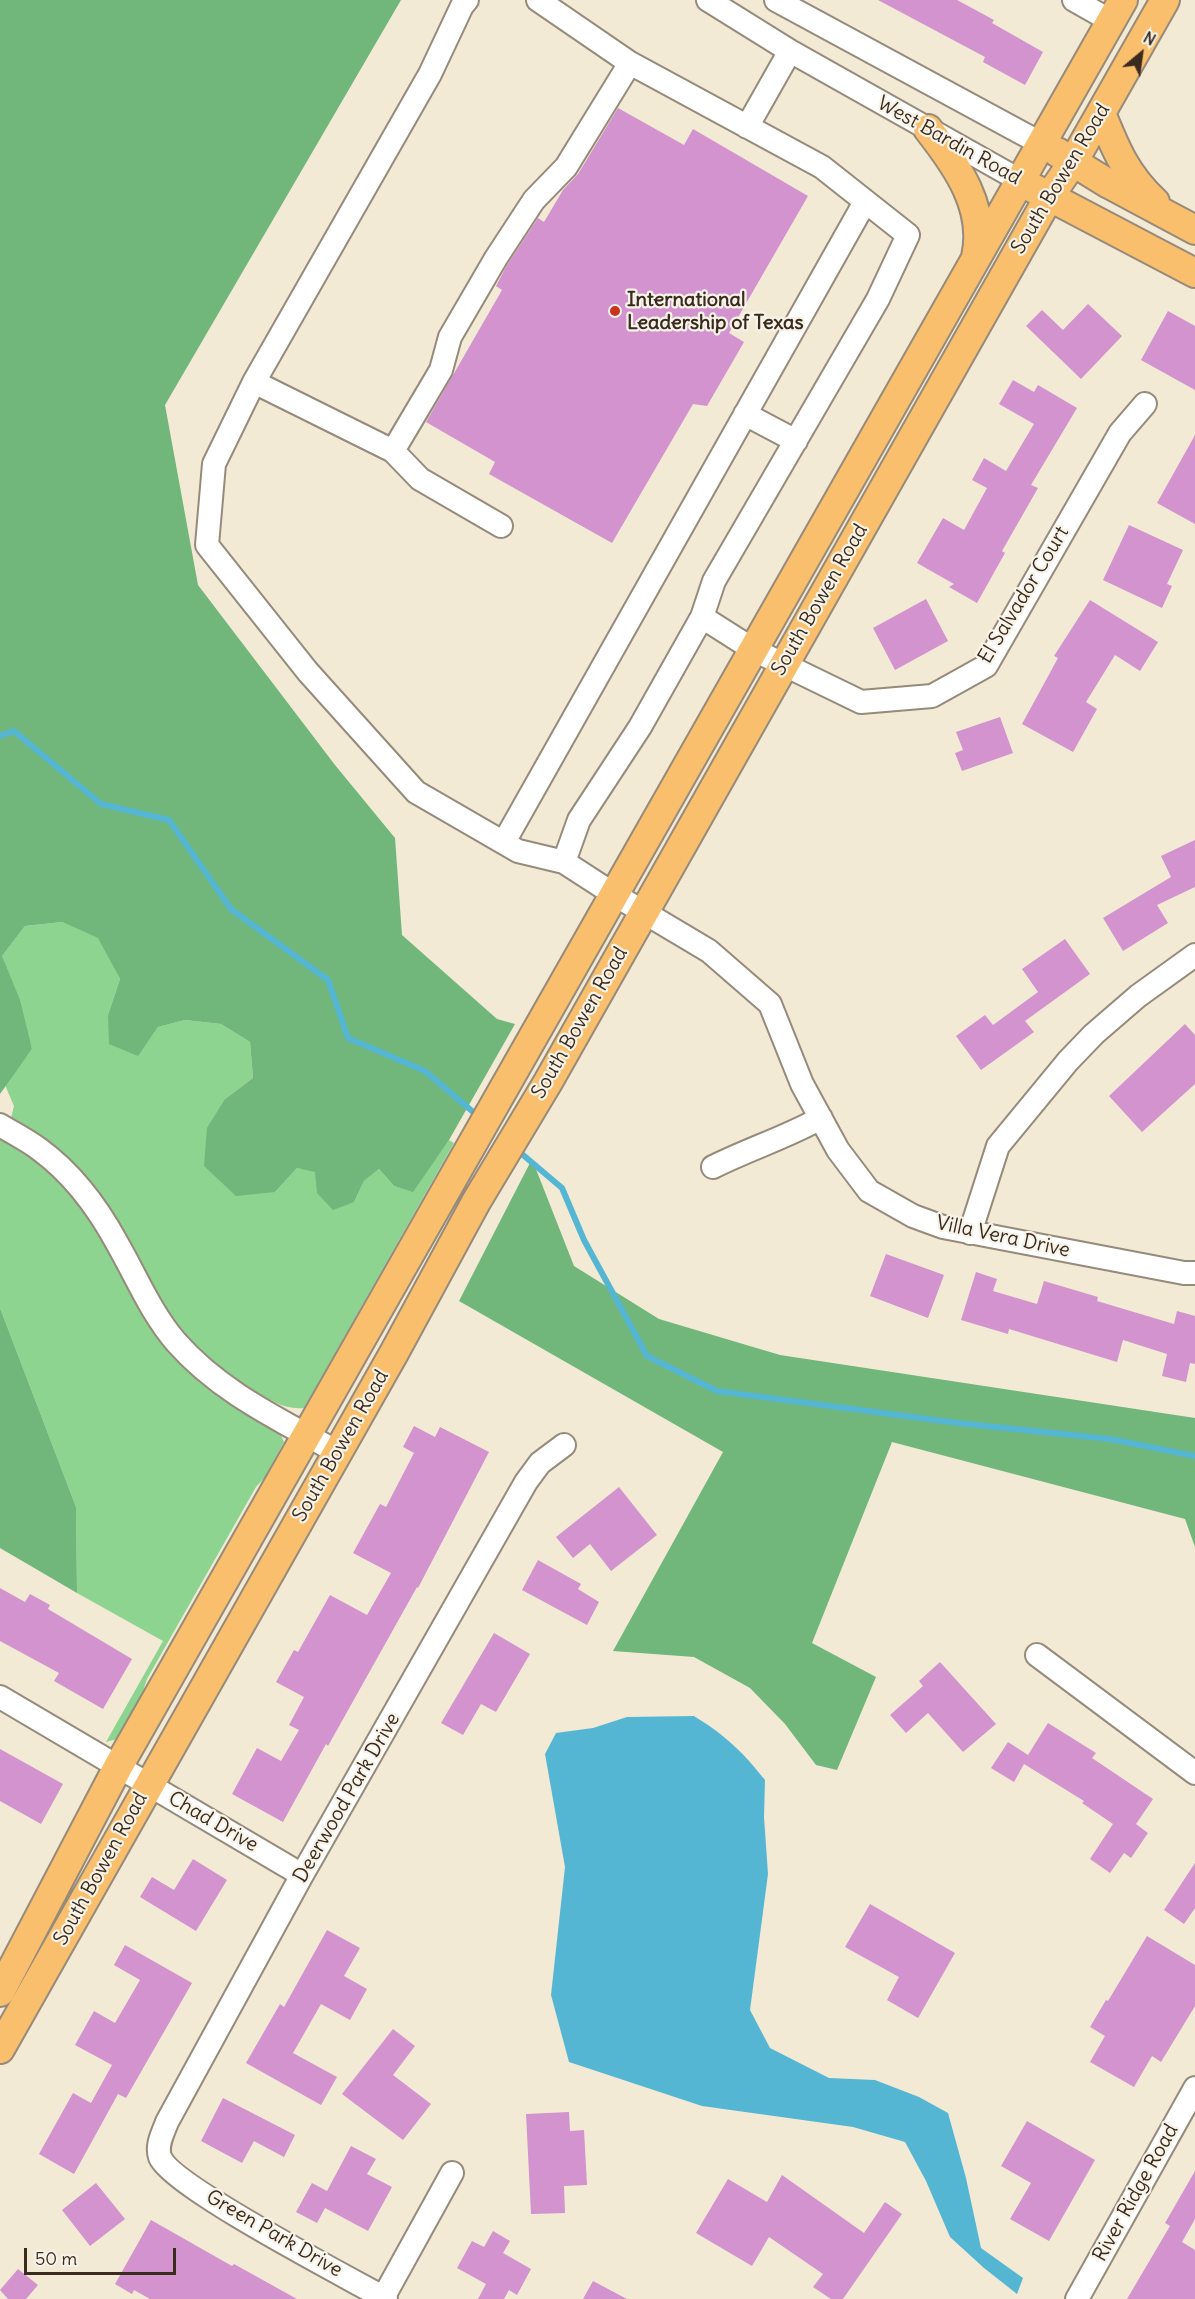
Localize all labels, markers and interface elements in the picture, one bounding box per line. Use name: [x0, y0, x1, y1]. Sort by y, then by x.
north arrow: [1111, 24, 1171, 84]
text: N: [1140, 27, 1159, 50]
street label: West Bardin Road: [873, 92, 1025, 190]
street label: South Bowen Road: [1007, 99, 1115, 259]
place label: International Leadership of Texas: [627, 288, 804, 335]
marker: International Leadership of Texas: [608, 304, 622, 318]
street label: South Bowen Road: [767, 520, 873, 680]
street label: El Salvador Court: [974, 522, 1074, 668]
street label: South Bowen Road: [527, 943, 633, 1103]
street label: Villa Vera Drive: [934, 1211, 1072, 1263]
street label: South Bowen Road: [288, 1366, 394, 1526]
street label: Deerwood Park Drive: [289, 1709, 405, 1887]
street label: Chad Drive: [164, 1787, 262, 1857]
street label: South Bowen Road: [49, 1788, 153, 1950]
street label: River Ridge Road: [1088, 2120, 1184, 2266]
street label: Green Park Drive: [202, 2185, 346, 2283]
scale bar: [27, 2236, 178, 2274]
text: 50 m: [35, 2247, 77, 2270]

